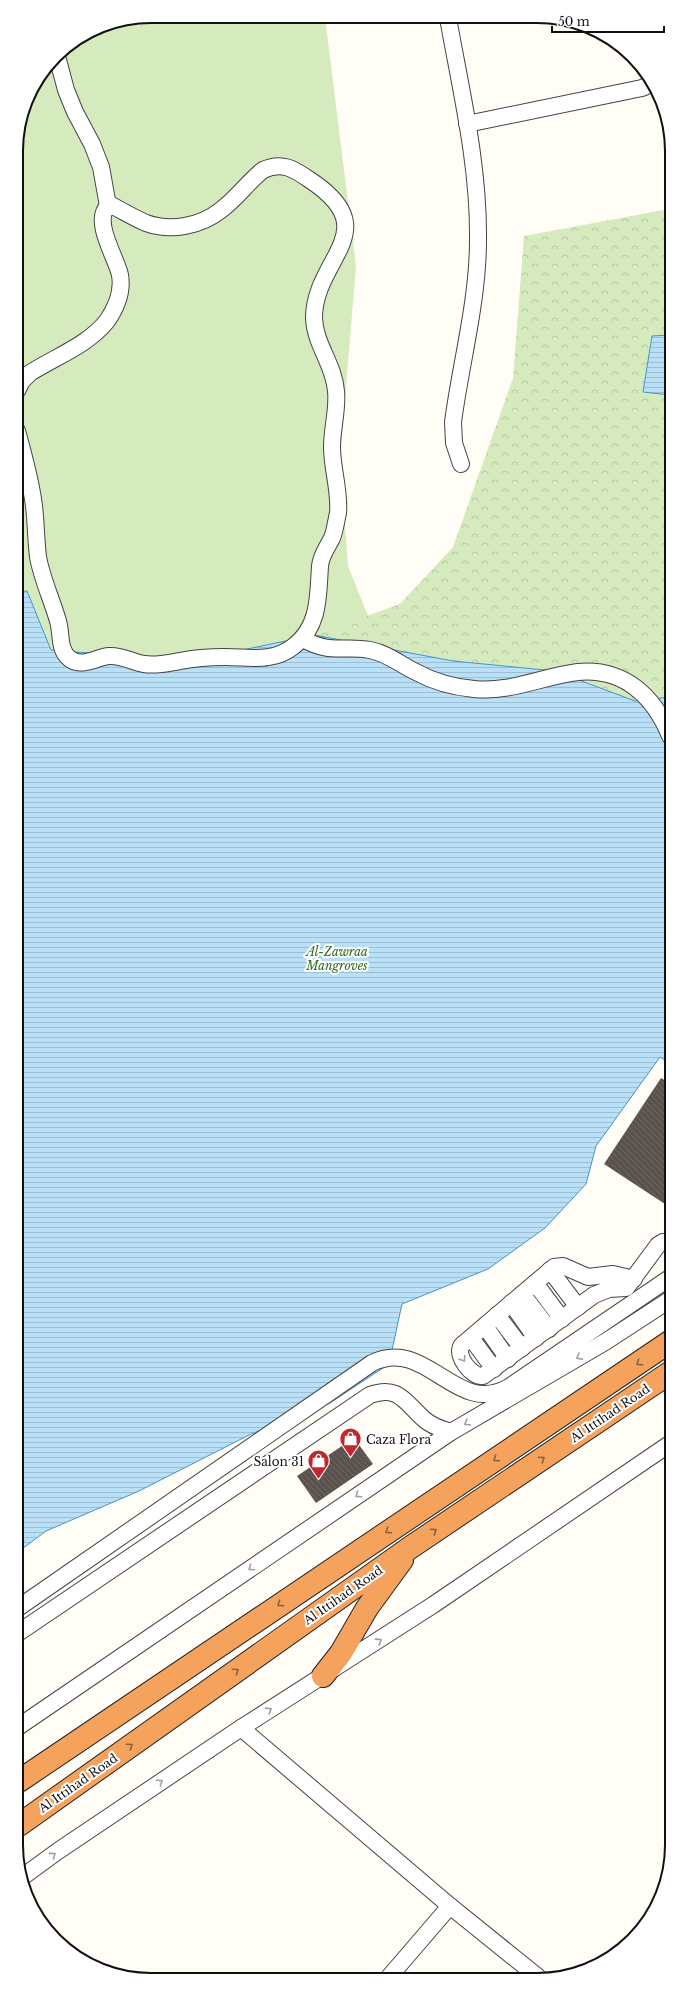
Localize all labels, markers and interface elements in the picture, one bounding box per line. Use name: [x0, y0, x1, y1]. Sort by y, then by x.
scale bar: [552, 8, 664, 34]
text: 50 m: [558, 14, 590, 29]
park label: Al-Zawraa Mangroves: [304, 944, 368, 973]
one-way arrow: [576, 1353, 583, 1360]
one-way arrow: [458, 1355, 465, 1362]
one-way arrow: [636, 1358, 643, 1365]
street label: Al Ittihad Road: [566, 1381, 653, 1446]
one-way arrow: [464, 1418, 471, 1425]
shop icon: Caza Flora: [338, 1426, 364, 1459]
place label: Caza Flora: [366, 1432, 431, 1447]
shop icon: Salon 31: [306, 1448, 332, 1481]
place label: Salon 31: [253, 1454, 304, 1469]
one-way arrow: [493, 1454, 500, 1462]
one-way arrow: [538, 1456, 545, 1464]
one-way arrow: [356, 1490, 363, 1497]
one-way arrow: [385, 1526, 392, 1534]
one-way arrow: [430, 1528, 437, 1536]
street label: Al Ittihad Road: [300, 1562, 385, 1628]
one-way arrow: [248, 1563, 255, 1571]
one-way arrow: [277, 1599, 284, 1607]
one-way arrow: [374, 1638, 381, 1645]
one-way arrow: [232, 1669, 239, 1676]
one-way arrow: [265, 1708, 272, 1715]
one-way arrow: [126, 1744, 133, 1751]
street label: Al Ittihad Road: [35, 1750, 120, 1816]
one-way arrow: [156, 1780, 163, 1787]
one-way arrow: [48, 1852, 55, 1859]

